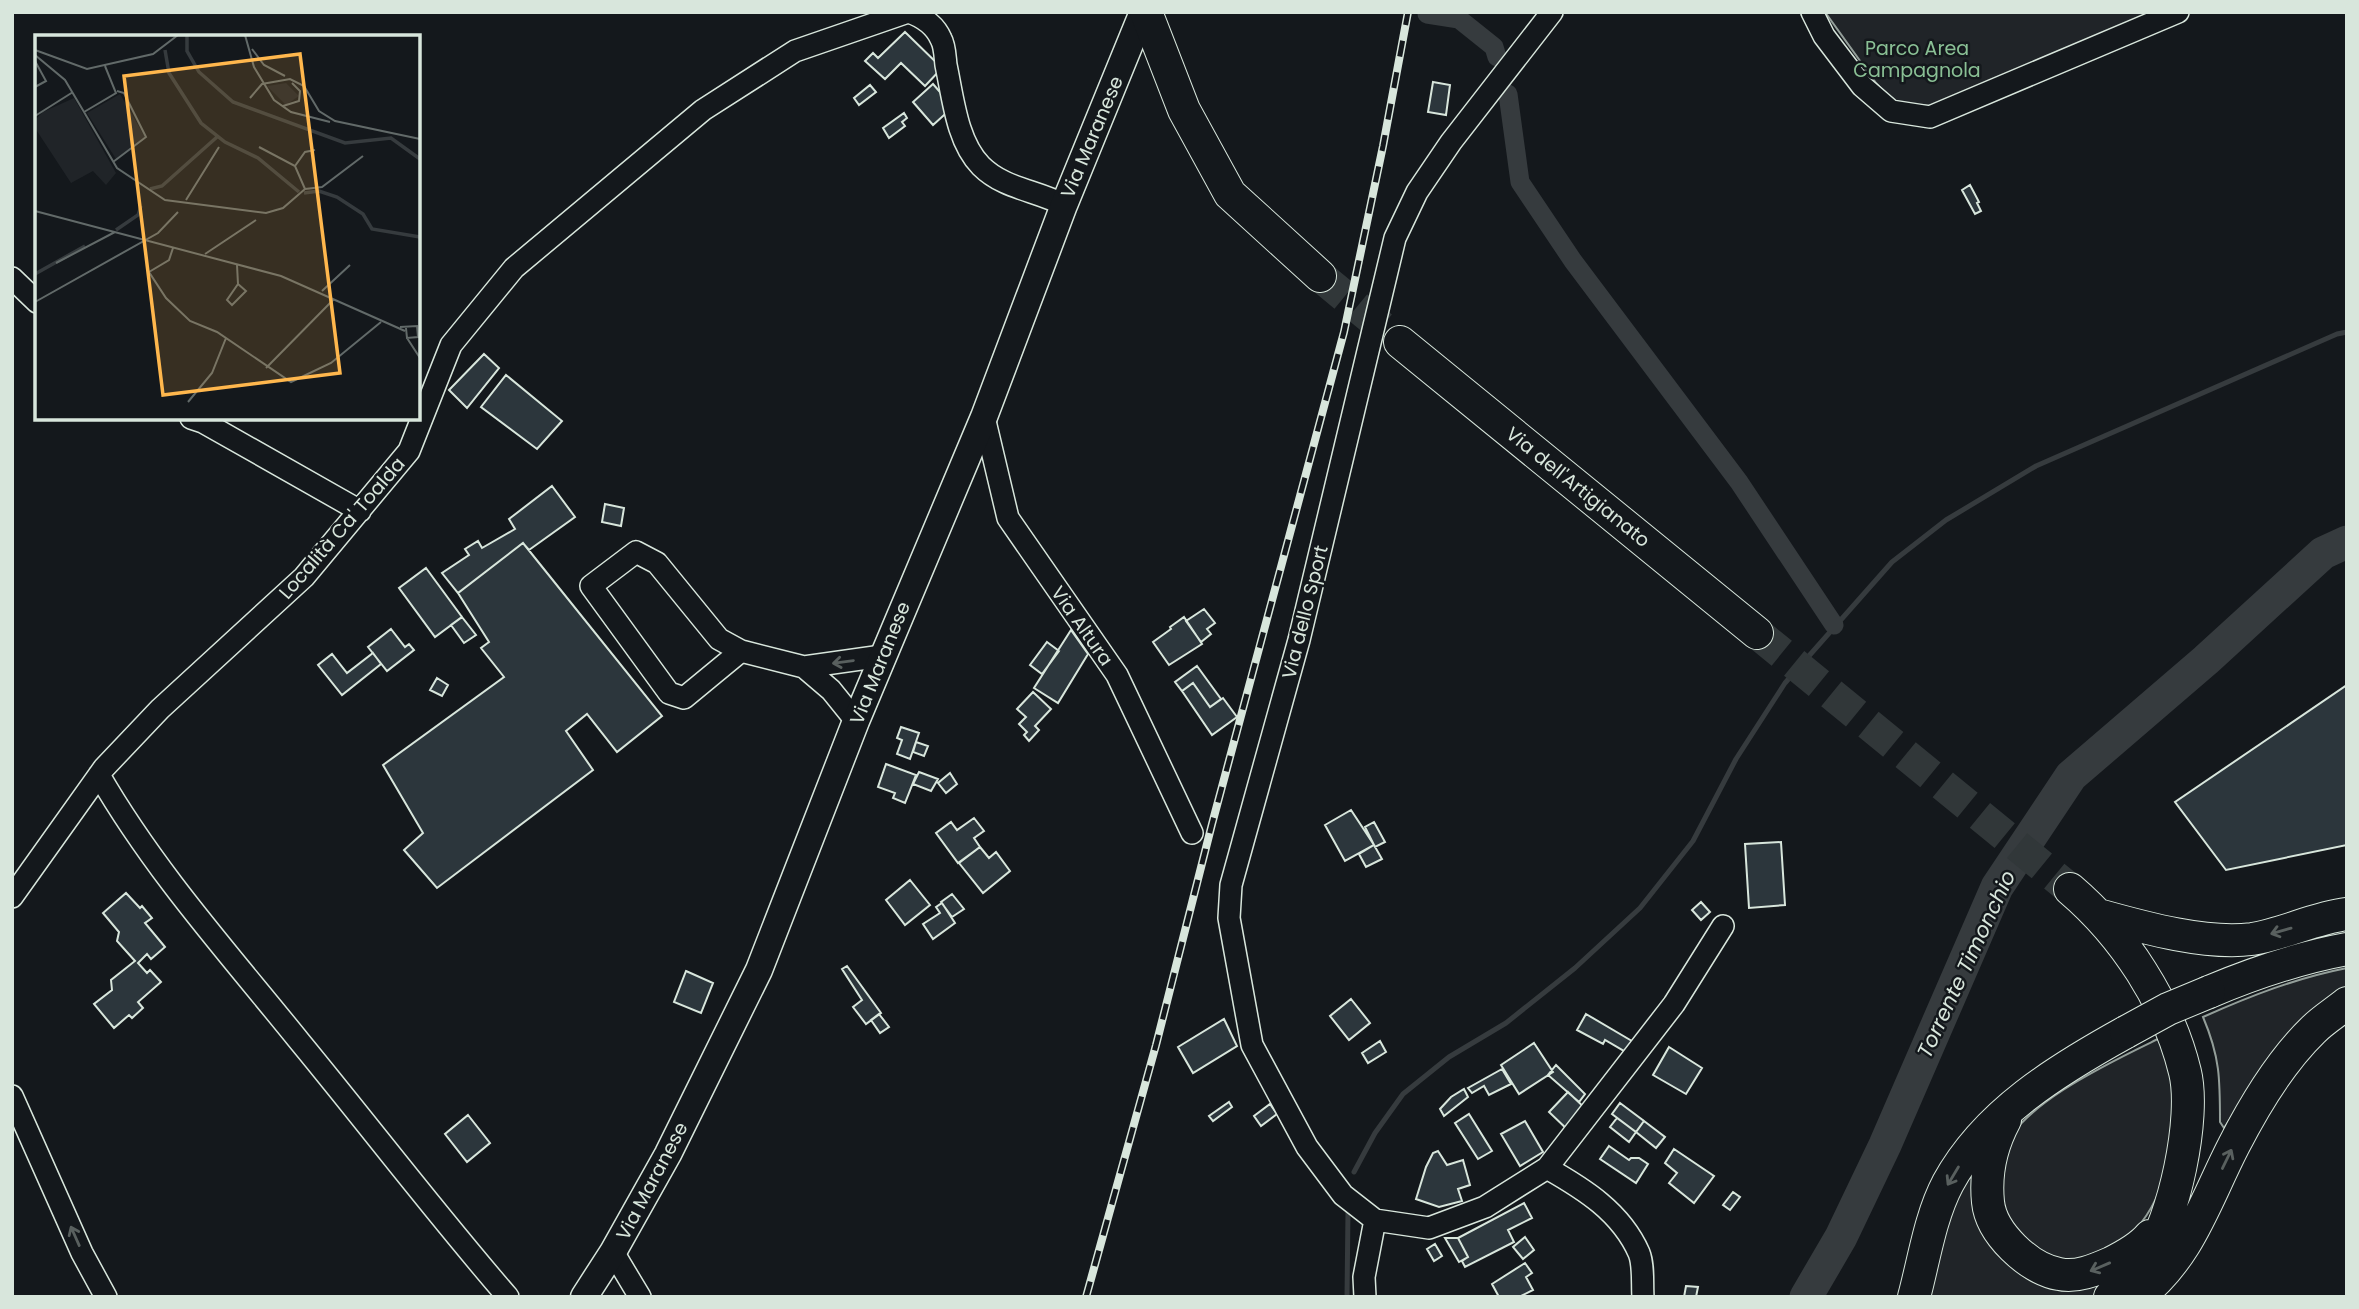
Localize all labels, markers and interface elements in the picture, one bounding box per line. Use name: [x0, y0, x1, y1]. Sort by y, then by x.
inset map: [35, 35, 420, 420]
park label: Parco Area Campagnola: [1853, 35, 1981, 84]
street label: Via Maranese: [1054, 72, 1130, 202]
street label: Via dell'Artigianato: [1500, 420, 1656, 554]
street label: Località Ca' Toalda: [273, 451, 411, 605]
street label: Via dello Sport: [1275, 542, 1335, 682]
street label: Via Altura: [1045, 581, 1119, 671]
street label: Via Maranese: [843, 598, 917, 728]
one-way arrow: [832, 655, 855, 668]
water label: Torrente Timonchio: [1910, 866, 2022, 1062]
one-way arrow: [2270, 925, 2292, 938]
street label: Via Maranese: [610, 1117, 694, 1245]
one-way arrow: [2220, 1149, 2234, 1170]
one-way arrow: [1945, 1166, 1959, 1186]
one-way arrow: [68, 1226, 81, 1247]
one-way arrow: [2090, 1262, 2111, 1275]

